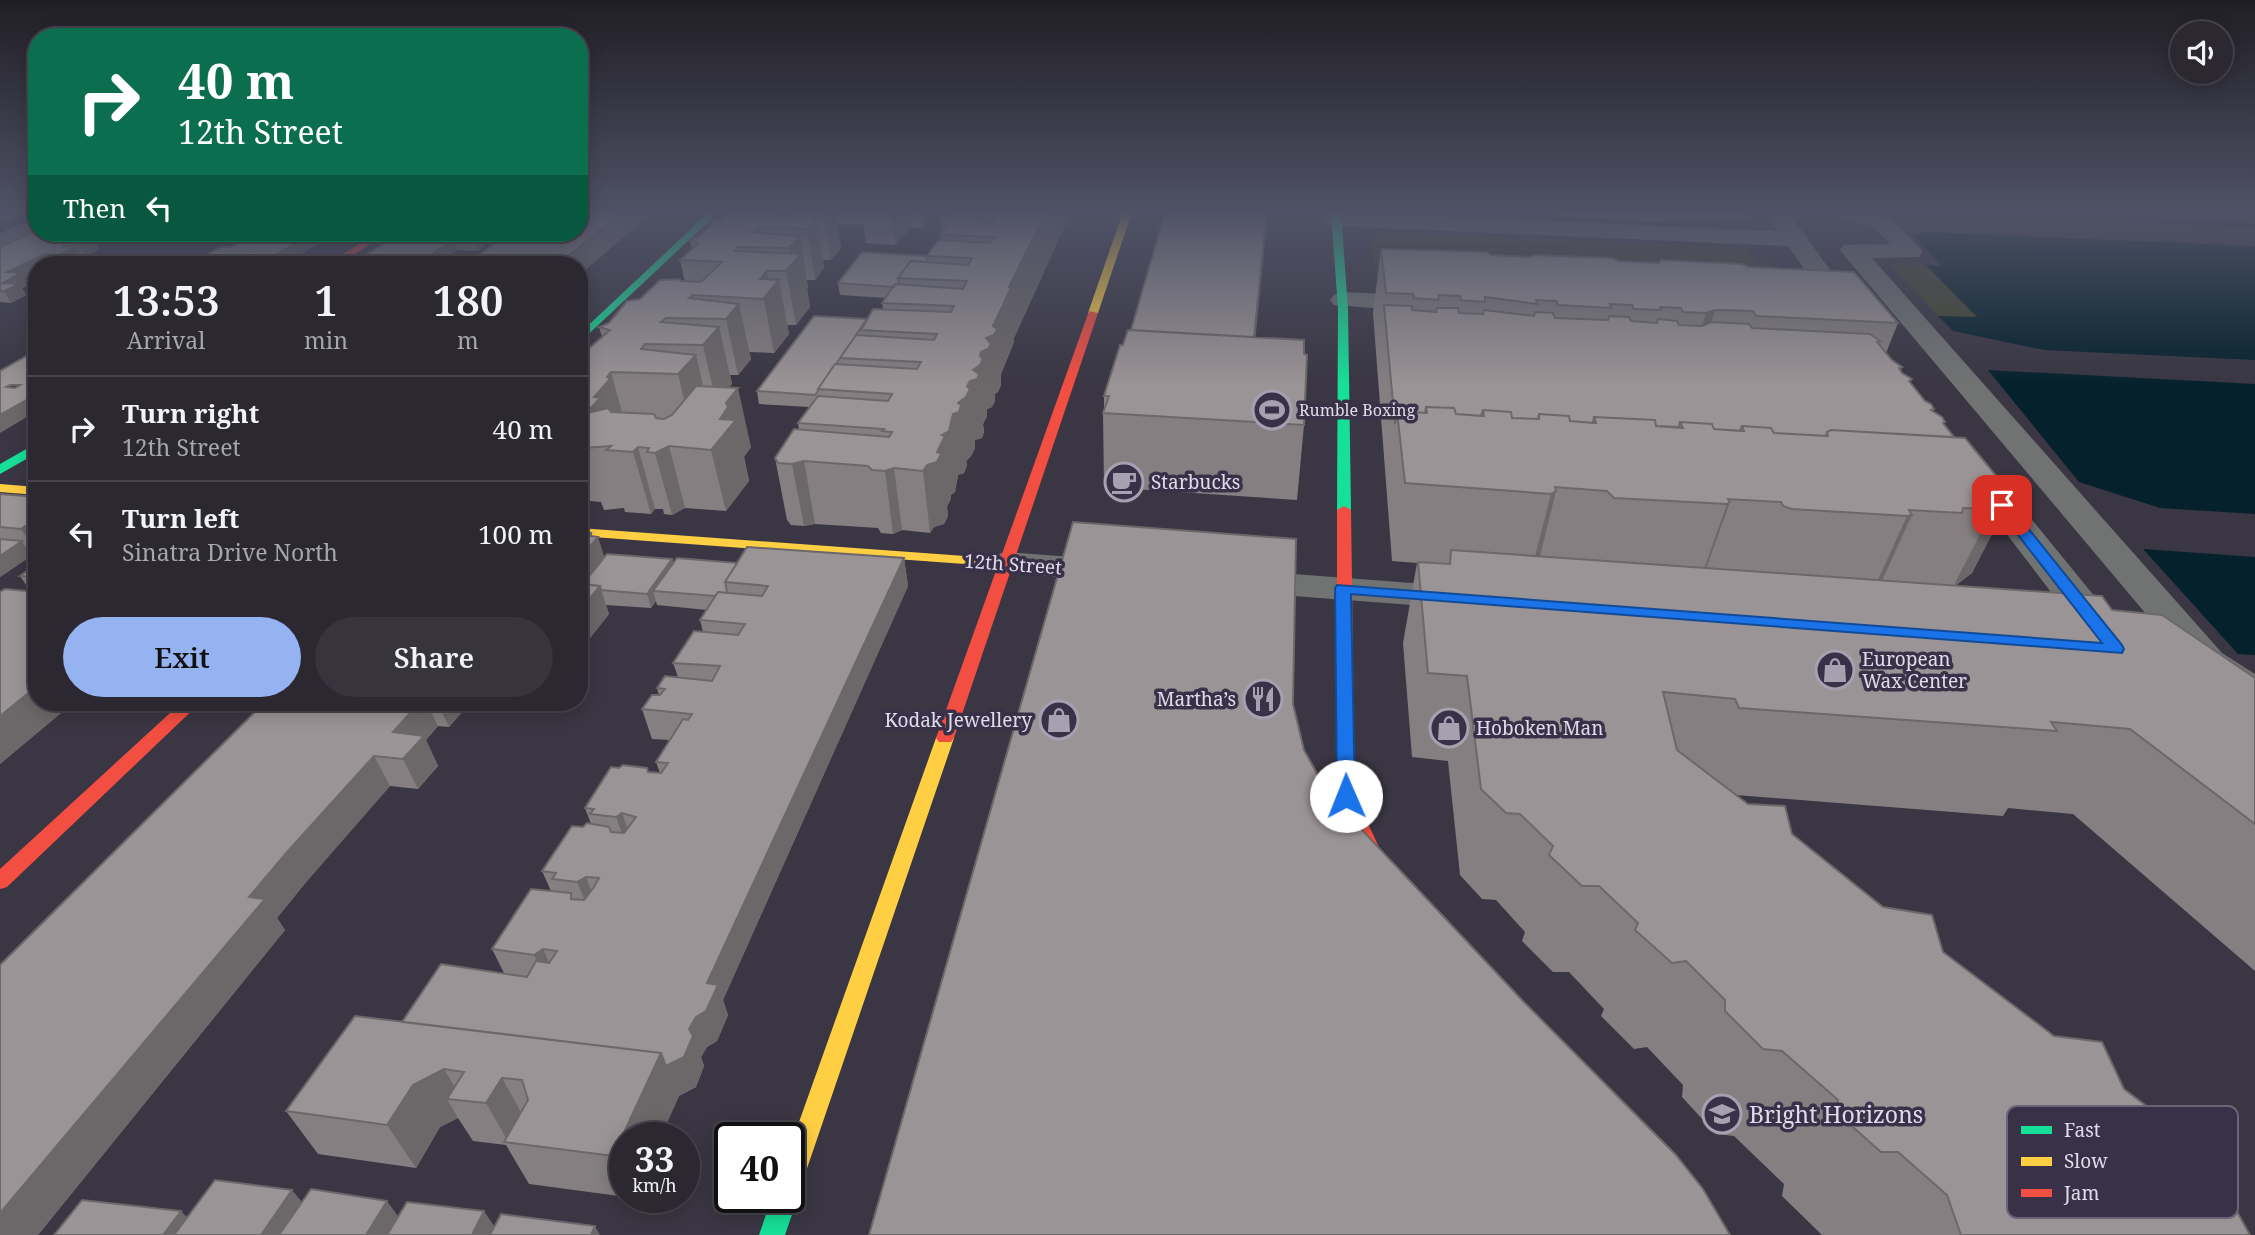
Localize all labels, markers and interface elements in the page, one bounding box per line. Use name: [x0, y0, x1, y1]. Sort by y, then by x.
map controls: [2170, 21, 2233, 84]
button: sound: [2170, 21, 2233, 84]
text: 40 m: [178, 47, 294, 113]
icon: right: [63, 56, 154, 147]
text: 12th Street: [178, 110, 343, 153]
icon: left: [140, 189, 178, 227]
text: Then: [63, 190, 126, 226]
text: 13:53: [113, 271, 220, 328]
text: 1: [314, 271, 338, 328]
text: 180: [433, 271, 503, 328]
text: Arrival: [127, 324, 205, 356]
text: min: [304, 324, 348, 356]
text: m: [457, 324, 479, 356]
sports icon: Rumble Boxing: [1251, 389, 1293, 431]
text: Turn right: [122, 395, 259, 431]
place label: Rumble Boxing: [1299, 399, 1416, 421]
icon: right: [63, 410, 101, 448]
text: 40 m: [493, 411, 553, 447]
text: 12th Street: [122, 431, 241, 463]
cafe icon: Starbucks: [1103, 461, 1145, 503]
place label: Starbucks: [1151, 469, 1240, 495]
pin: [1972, 475, 2032, 535]
icon: arrive: [1983, 486, 2021, 524]
text: Turn left: [122, 500, 239, 536]
icon: left: [63, 515, 101, 553]
text: 100 m: [478, 516, 553, 552]
text: Sinatra Drive North: [122, 536, 338, 568]
street label: 12th Street: [963, 548, 1063, 580]
button: Exit: [63, 617, 301, 697]
button: Share: [315, 617, 553, 697]
place label: European Wax Center: [1862, 646, 1967, 694]
shop icon: European Wax Center: [1814, 649, 1856, 691]
restaurant icon: Martha’s: [1242, 678, 1284, 720]
place label: Martha’s: [1157, 686, 1236, 712]
shop icon: Kodak Jewellery: [1038, 699, 1080, 741]
place label: Kodak Jewellery: [885, 707, 1032, 733]
shop icon: Hoboken Man: [1428, 707, 1470, 749]
place label: Hoboken Man: [1476, 715, 1604, 741]
position arrow: [1309, 759, 1383, 833]
school or university icon: Bright Horizons: [1701, 1093, 1743, 1135]
place label: Bright Horizons: [1749, 1098, 1923, 1130]
legend: [2007, 1106, 2238, 1218]
text: Fast: [2064, 1117, 2101, 1143]
speed limit sign: 40: [714, 1122, 805, 1213]
text: 33: [635, 1135, 674, 1182]
text: Slow: [2064, 1148, 2108, 1174]
text: km/h: [632, 1173, 677, 1197]
text: Jam: [2063, 1180, 2099, 1206]

